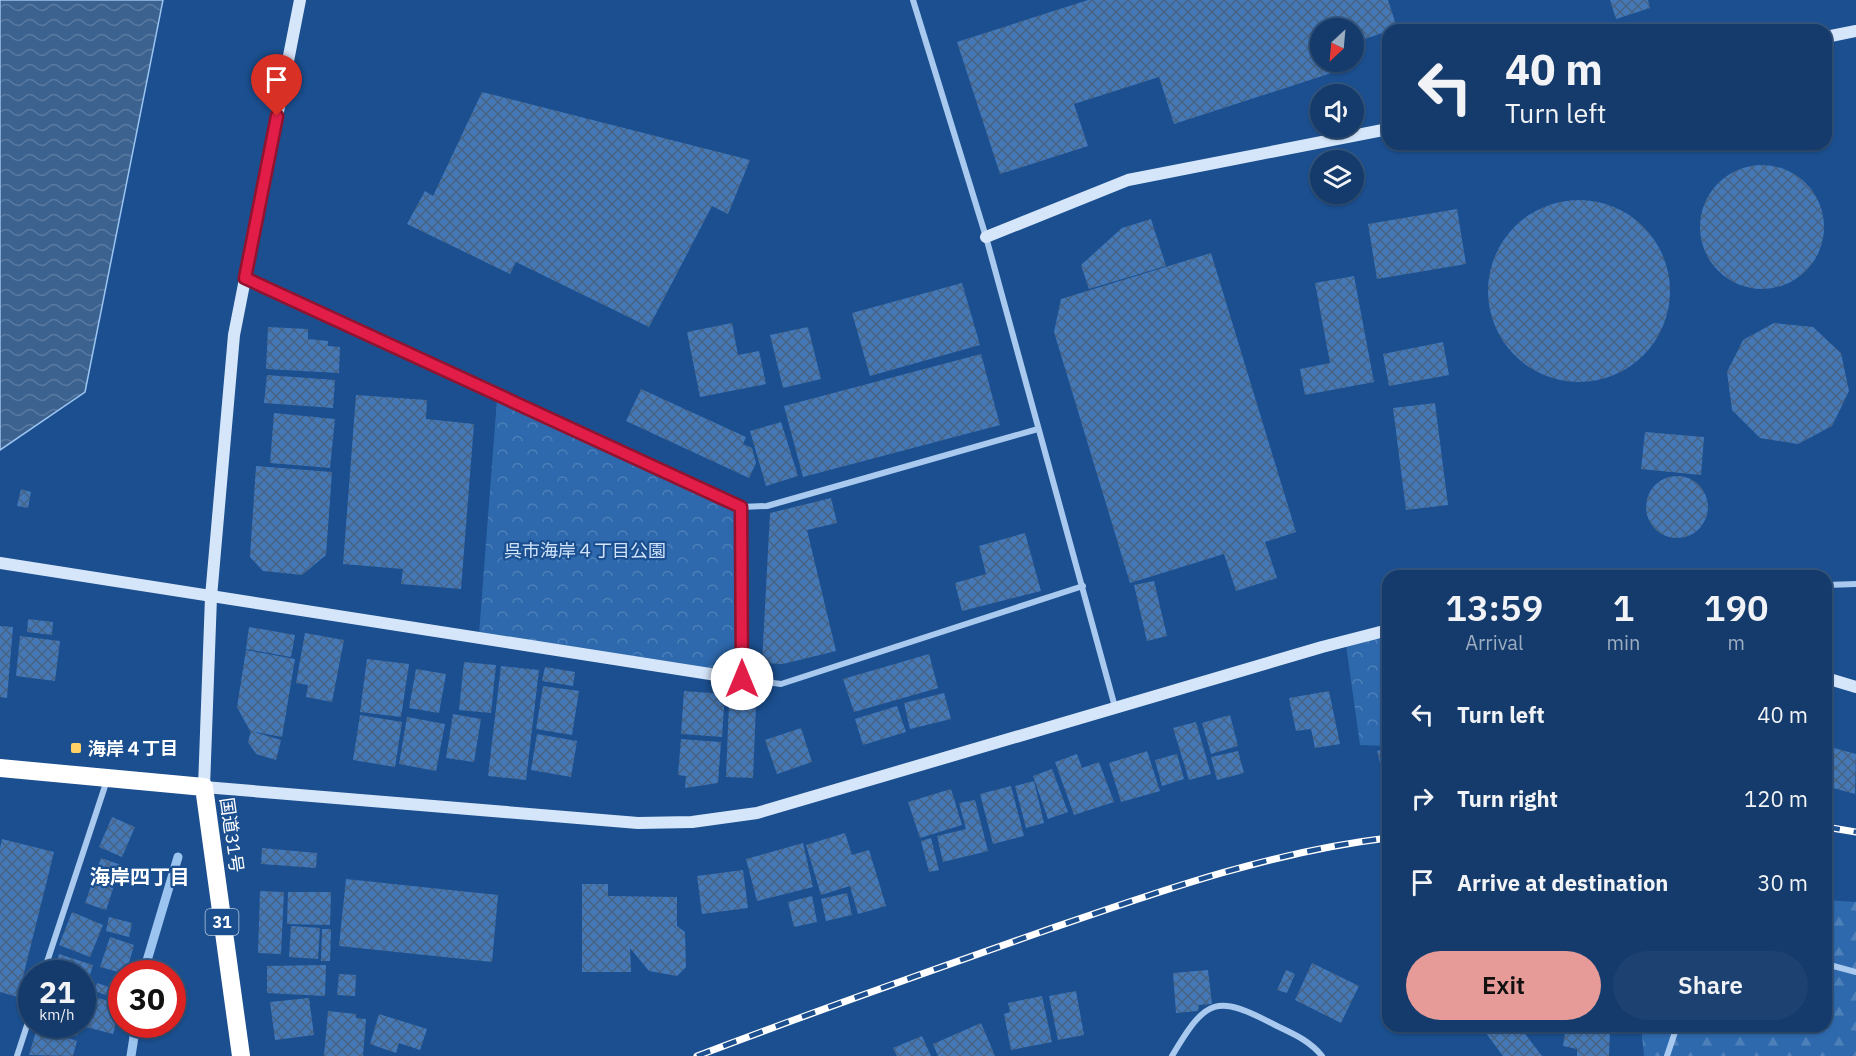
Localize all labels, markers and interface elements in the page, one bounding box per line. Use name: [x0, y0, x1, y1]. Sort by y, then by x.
north arrow: [1310, 18, 1364, 72]
map controls: [1310, 18, 1364, 204]
text: 40 m: [1505, 42, 1603, 97]
icon: left: [1406, 48, 1484, 126]
pin: [251, 54, 302, 116]
icon: arrive: [260, 63, 293, 96]
button: sound: [1310, 84, 1364, 138]
text: Turn left: [1505, 95, 1606, 130]
button: layers: [1310, 150, 1364, 204]
park label: 呉市海岸４丁目公園: [504, 539, 666, 562]
text: 13:59: [1445, 584, 1543, 631]
text: 1: [1613, 584, 1634, 631]
text: 190: [1704, 584, 1769, 631]
text: Arrival: [1465, 629, 1523, 656]
text: min: [1607, 629, 1640, 656]
text: m: [1727, 629, 1745, 656]
position arrow: [710, 647, 774, 711]
icon: left: [1406, 698, 1439, 731]
text: Turn left: [1457, 700, 1545, 729]
text: 40 m: [1757, 700, 1808, 729]
place label: 海岸４丁目: [88, 737, 178, 760]
marker: 海岸４丁目: [69, 741, 83, 755]
icon: right: [1406, 782, 1439, 815]
text: Turn right: [1457, 784, 1558, 813]
text: 120 m: [1744, 784, 1808, 813]
street label: 国道31号: [215, 796, 249, 874]
district label: 海岸四丁目: [90, 863, 190, 890]
icon: arrive: [1406, 866, 1439, 899]
text: Arrive at destination: [1457, 868, 1668, 897]
text: 30 m: [1757, 868, 1808, 897]
road number: 31: [206, 909, 238, 935]
button: Exit: [1406, 951, 1601, 1020]
button: Share: [1613, 951, 1808, 1020]
speed limit sign: 30: [108, 960, 186, 1038]
text: 21: [39, 972, 75, 1011]
text: km/h: [39, 1005, 75, 1024]

